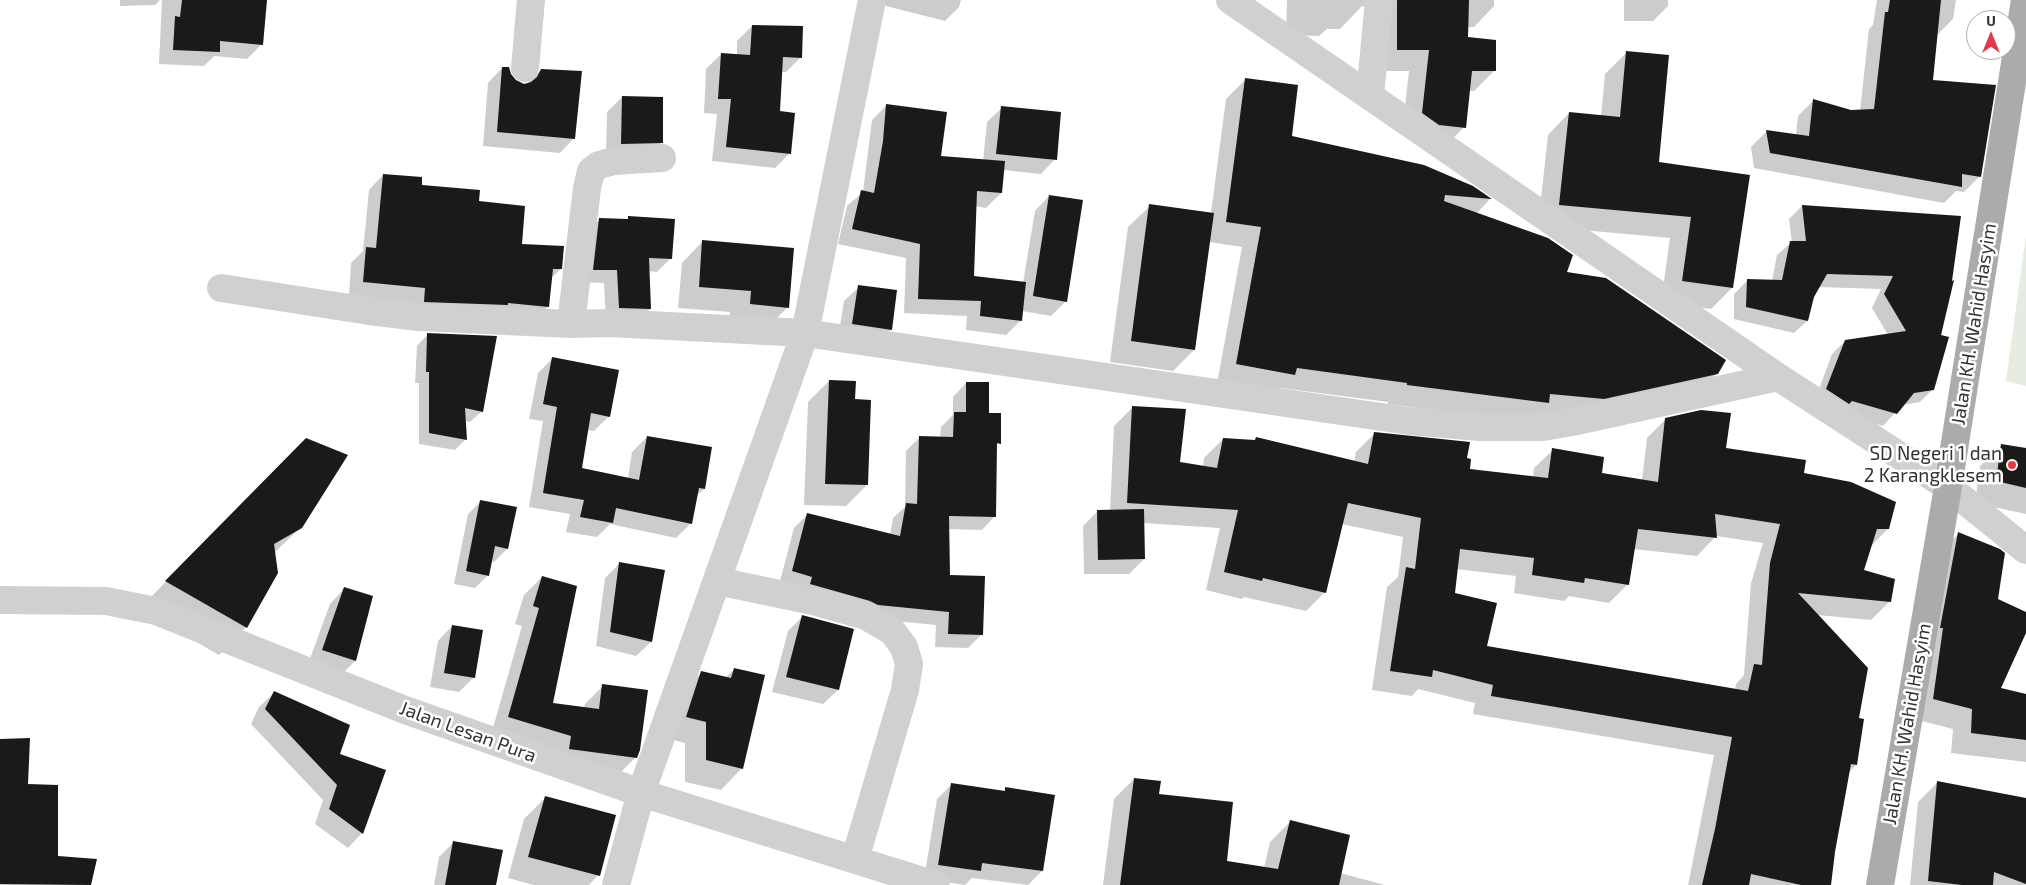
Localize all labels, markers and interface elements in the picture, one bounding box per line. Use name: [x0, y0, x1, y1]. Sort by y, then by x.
north arrow: [1966, 10, 2016, 60]
text: U: [1986, 12, 1996, 29]
street label: Jalan KH. Wahid Hasyim: [1947, 221, 2001, 427]
place label: SD Negeri 1 dan 2 Karangklesem: [1864, 443, 2002, 487]
marker: SD Negeri 1 dan 2 Karangklesem: [2006, 459, 2018, 471]
street label: Jalan KH. Wahid Hasyim: [1878, 622, 1936, 826]
street label: Jalan Lesan Pura: [397, 697, 539, 767]

